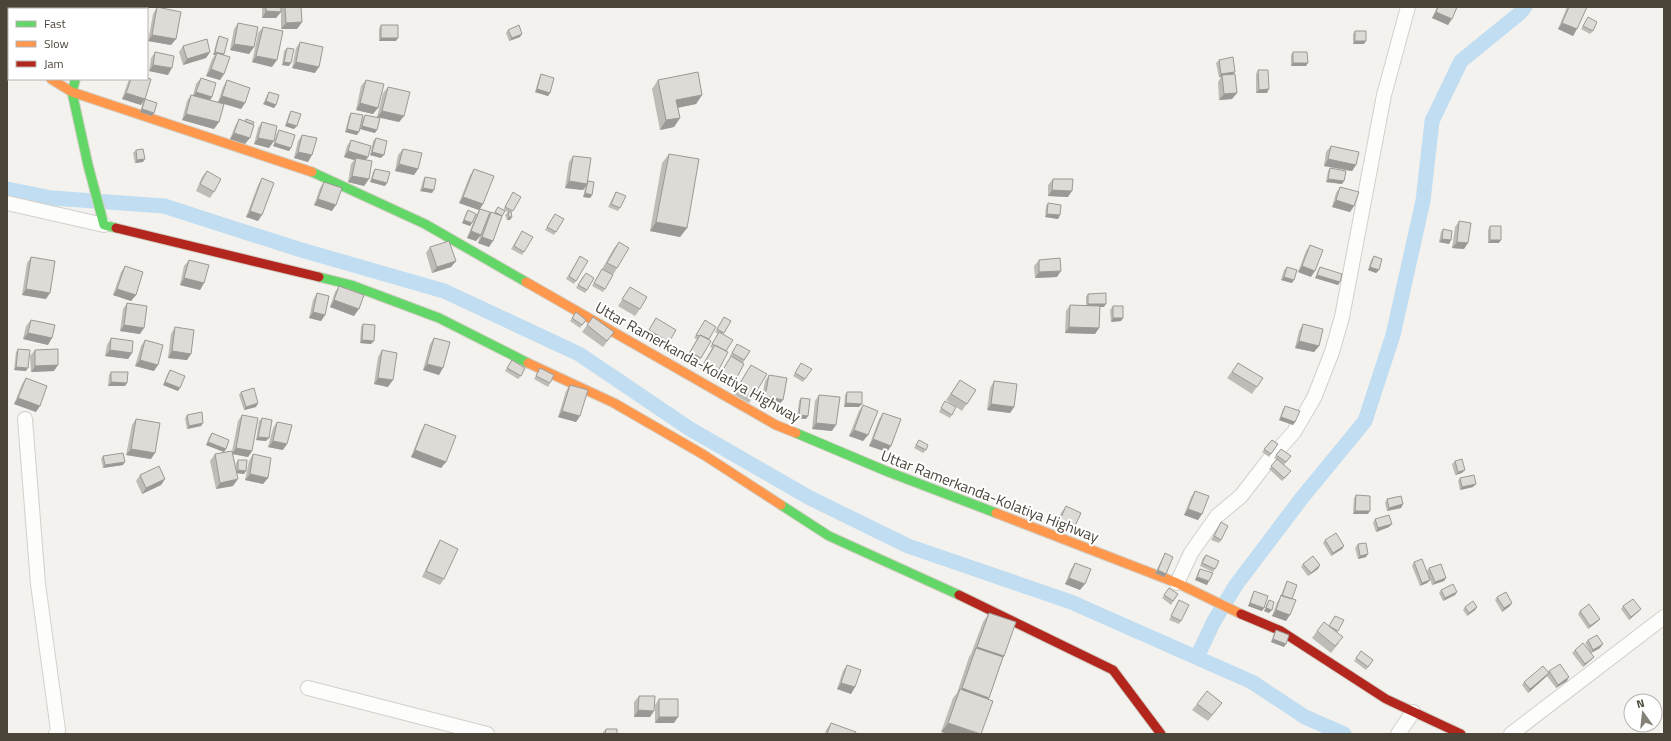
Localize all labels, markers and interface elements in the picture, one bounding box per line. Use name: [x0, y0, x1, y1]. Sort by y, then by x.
legend: [8, 8, 148, 80]
text: Fast: [44, 14, 67, 33]
text: Slow: [44, 34, 69, 53]
text: Jam: [44, 54, 64, 73]
street label: Uttar Ramerkanda-Kolatiya Highway: [591, 296, 805, 428]
street label: Uttar Ramerkanda-Kolatiya Highway: [878, 444, 1102, 548]
north arrow: [1623, 693, 1663, 733]
text: N: [1635, 695, 1646, 712]

